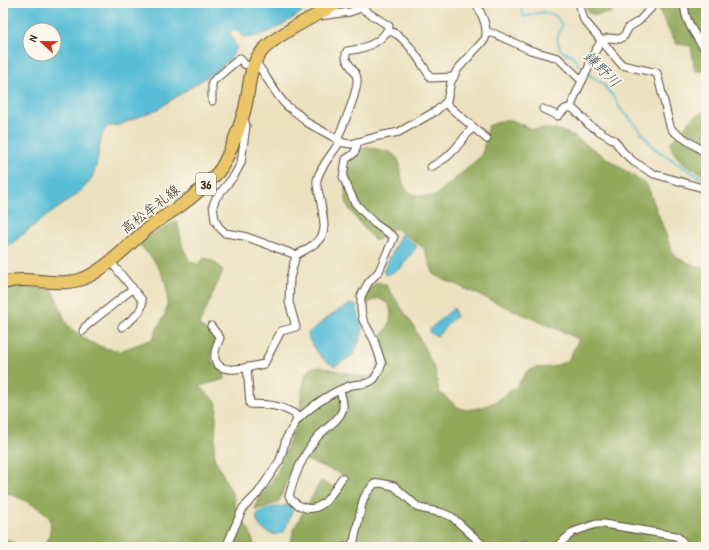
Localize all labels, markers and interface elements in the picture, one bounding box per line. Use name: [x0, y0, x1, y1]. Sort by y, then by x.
north arrow: [22, 22, 62, 62]
text: N: [25, 33, 40, 44]
water label: 鎌野川: [579, 45, 626, 92]
road number: 36: [196, 173, 216, 195]
street label: 高松牟礼線: [116, 180, 183, 238]

